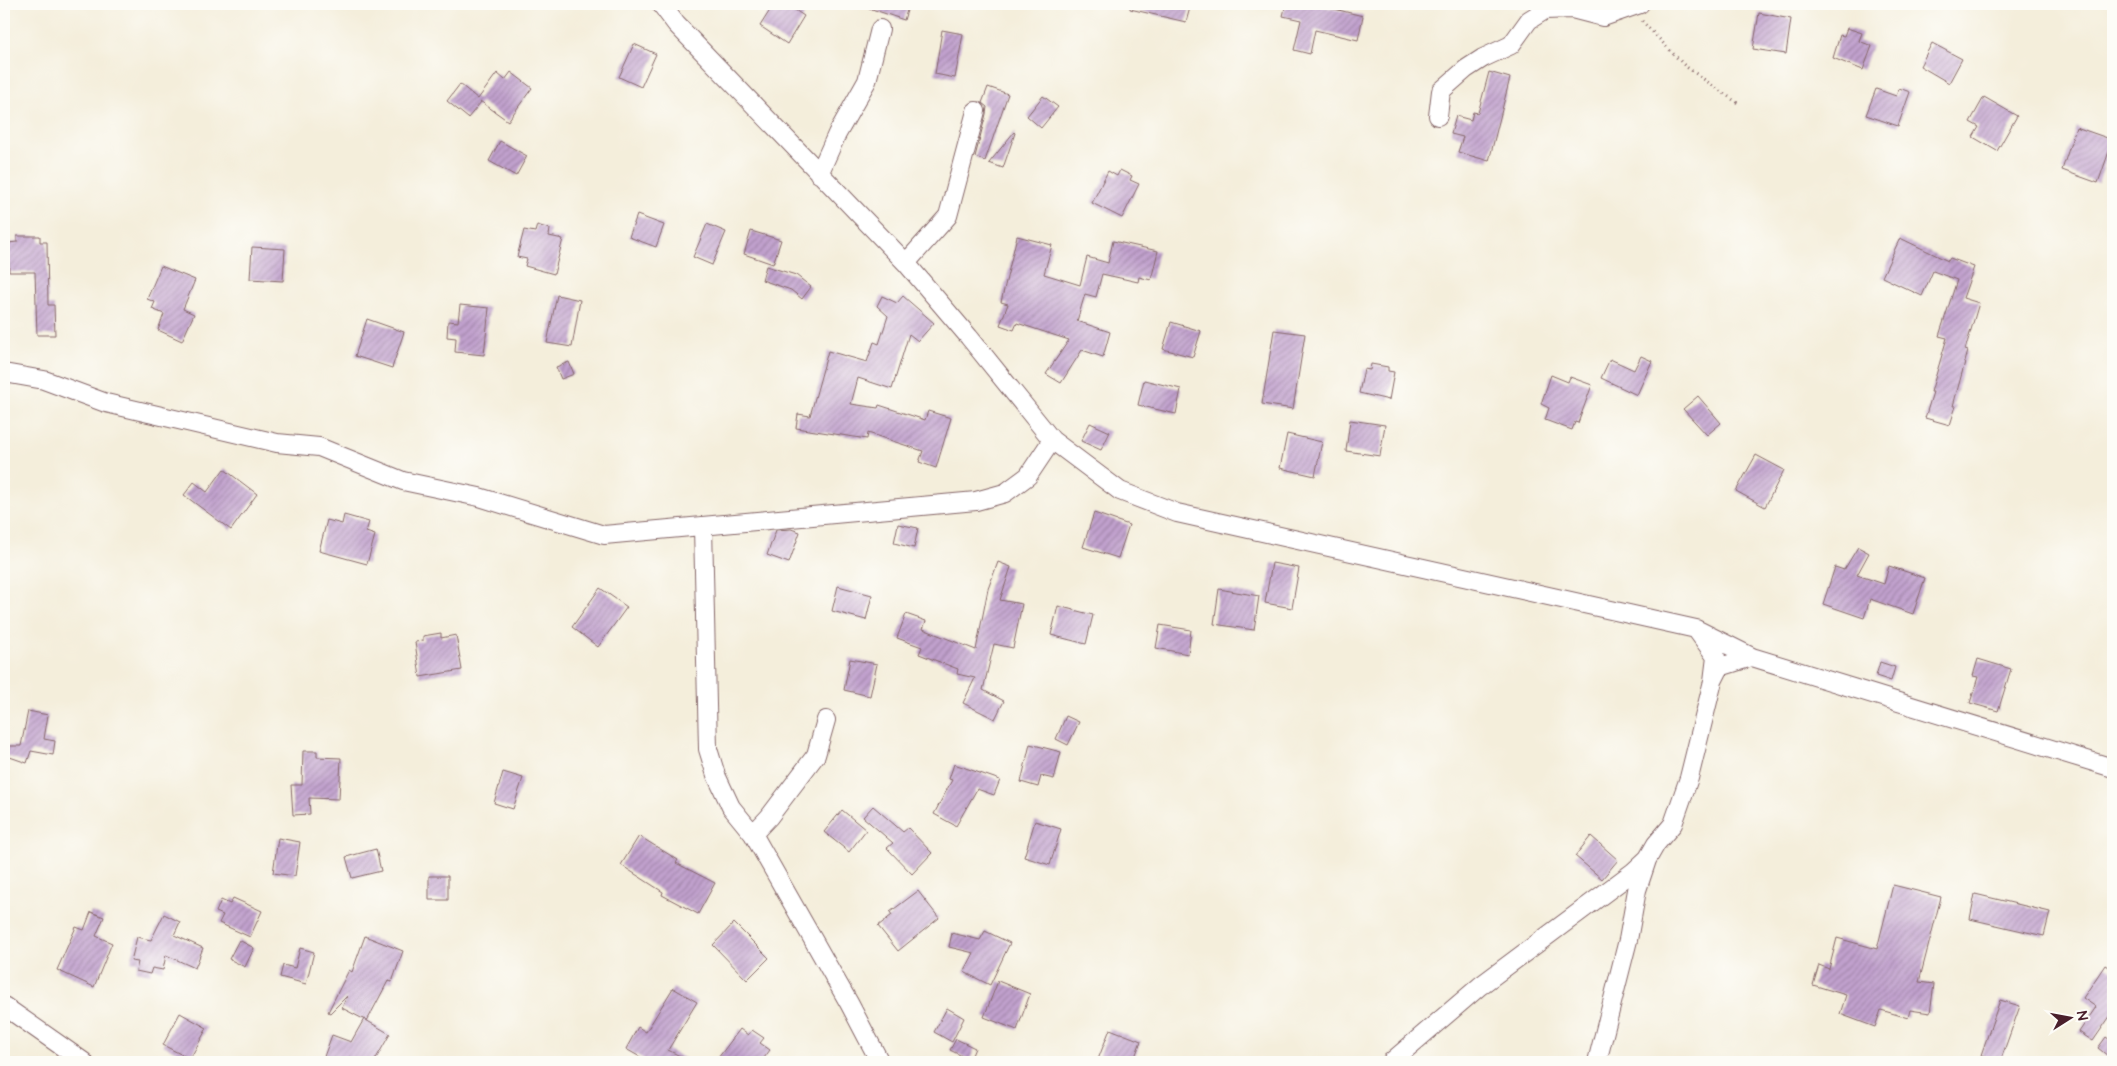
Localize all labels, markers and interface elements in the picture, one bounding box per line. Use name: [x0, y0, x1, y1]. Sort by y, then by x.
north arrow: [2044, 994, 2094, 1044]
text: N: [2071, 1009, 2092, 1022]

